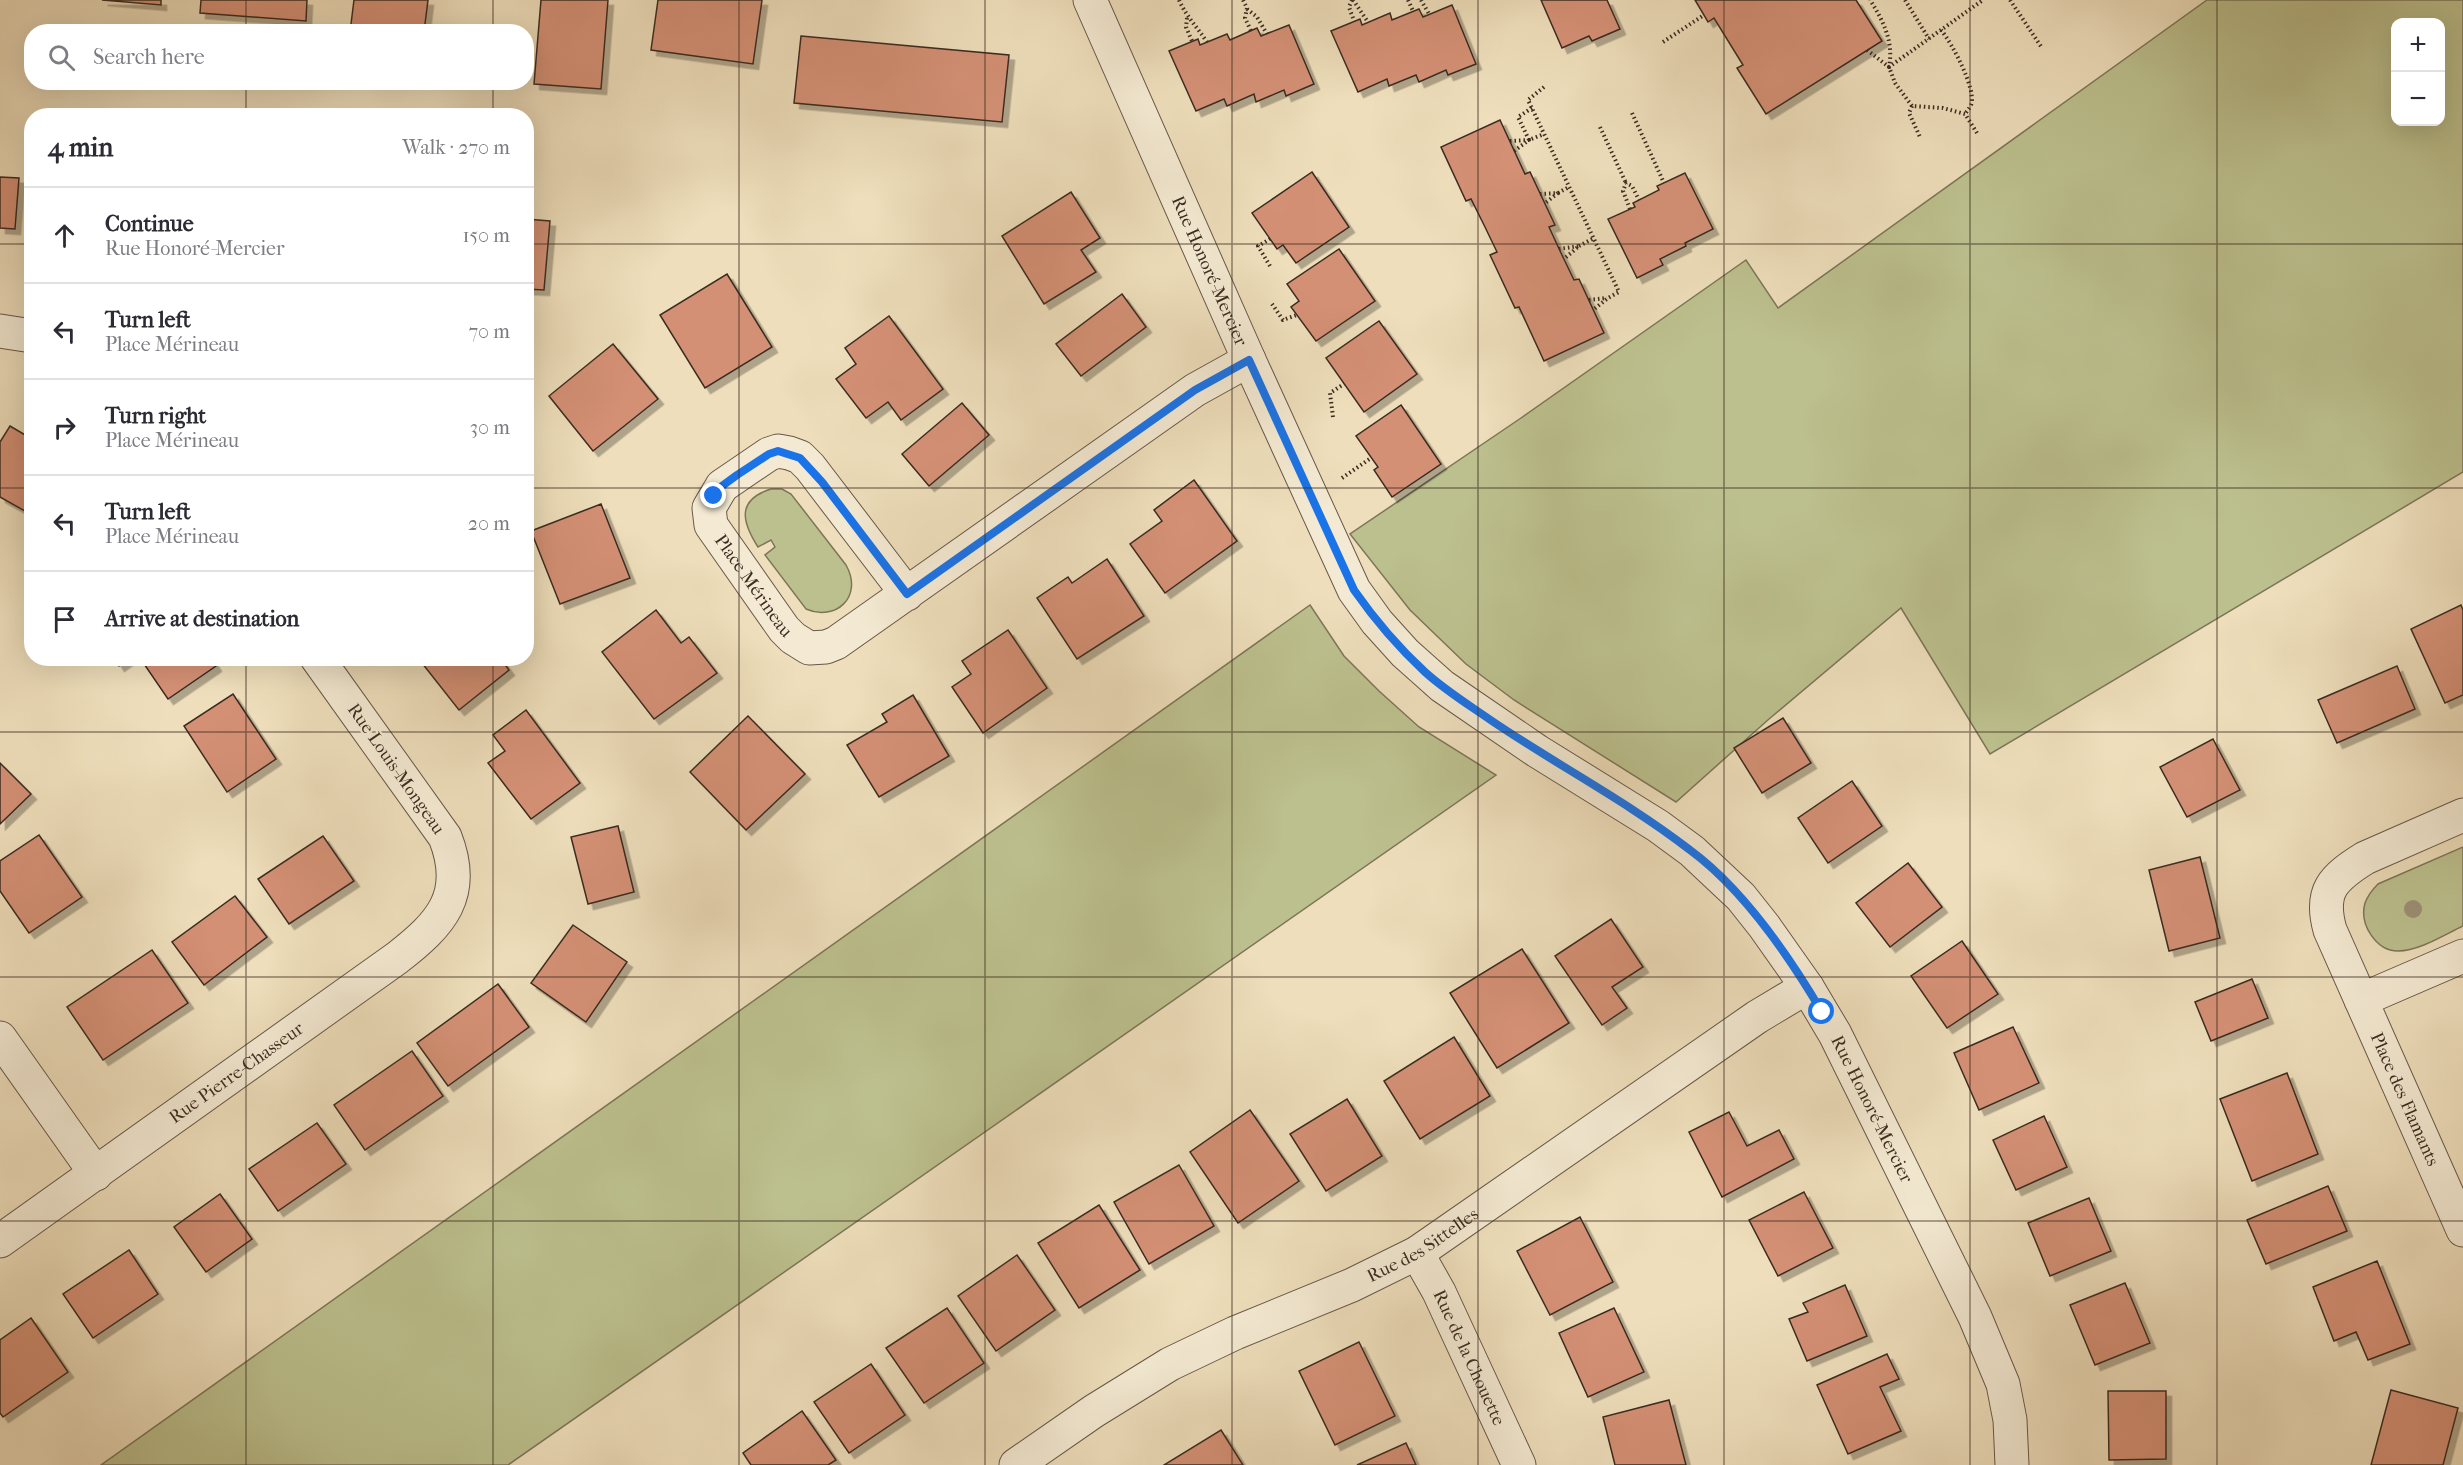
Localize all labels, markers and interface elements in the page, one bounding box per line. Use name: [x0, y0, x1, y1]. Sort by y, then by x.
map controls: [2391, 18, 2445, 126]
button: +: [2391, 18, 2445, 72]
search box: [24, 24, 534, 90]
icon: search: [45, 41, 78, 74]
text: Search here: [93, 44, 205, 70]
button: −: [2391, 72, 2445, 126]
text: 4 min: [48, 132, 113, 163]
text: Walk · 270 m: [402, 136, 510, 159]
street label: Rue Honoré-Mercier: [1167, 193, 1252, 349]
text: Continue: [105, 211, 194, 237]
icon: ahead: [48, 219, 81, 252]
text: 150 m: [462, 224, 510, 247]
text: Rue Honoré-Mercier: [105, 237, 285, 260]
text: Turn left: [105, 307, 191, 333]
icon: left: [48, 315, 81, 348]
text: 70 m: [468, 320, 510, 343]
text: Place Mérineau: [105, 333, 239, 356]
text: Turn right: [105, 403, 206, 429]
icon: right: [48, 411, 81, 444]
text: 30 m: [470, 416, 510, 439]
text: Place Mérineau: [105, 429, 239, 452]
route end: [700, 482, 726, 508]
text: Turn left: [105, 499, 191, 525]
icon: left: [48, 507, 81, 540]
text: 20 m: [468, 512, 510, 535]
text: Place Mérineau: [105, 525, 239, 548]
street label: Place Mérineau: [710, 530, 797, 642]
icon: arrive: [48, 603, 81, 636]
text: Arrive at destination: [105, 606, 299, 632]
street label: Rue Louis-Mongeau: [343, 699, 449, 839]
route start: [1808, 998, 1834, 1024]
street label: Rue Pierre-Chasseur: [165, 1017, 308, 1128]
street label: Place des Flamants: [2366, 1029, 2444, 1169]
street label: Rue Honoré-Mercier: [1827, 1032, 1917, 1186]
street label: Rue des Sittelles: [1364, 1203, 1482, 1286]
street label: Rue de la Chouette: [1429, 1286, 1510, 1429]

